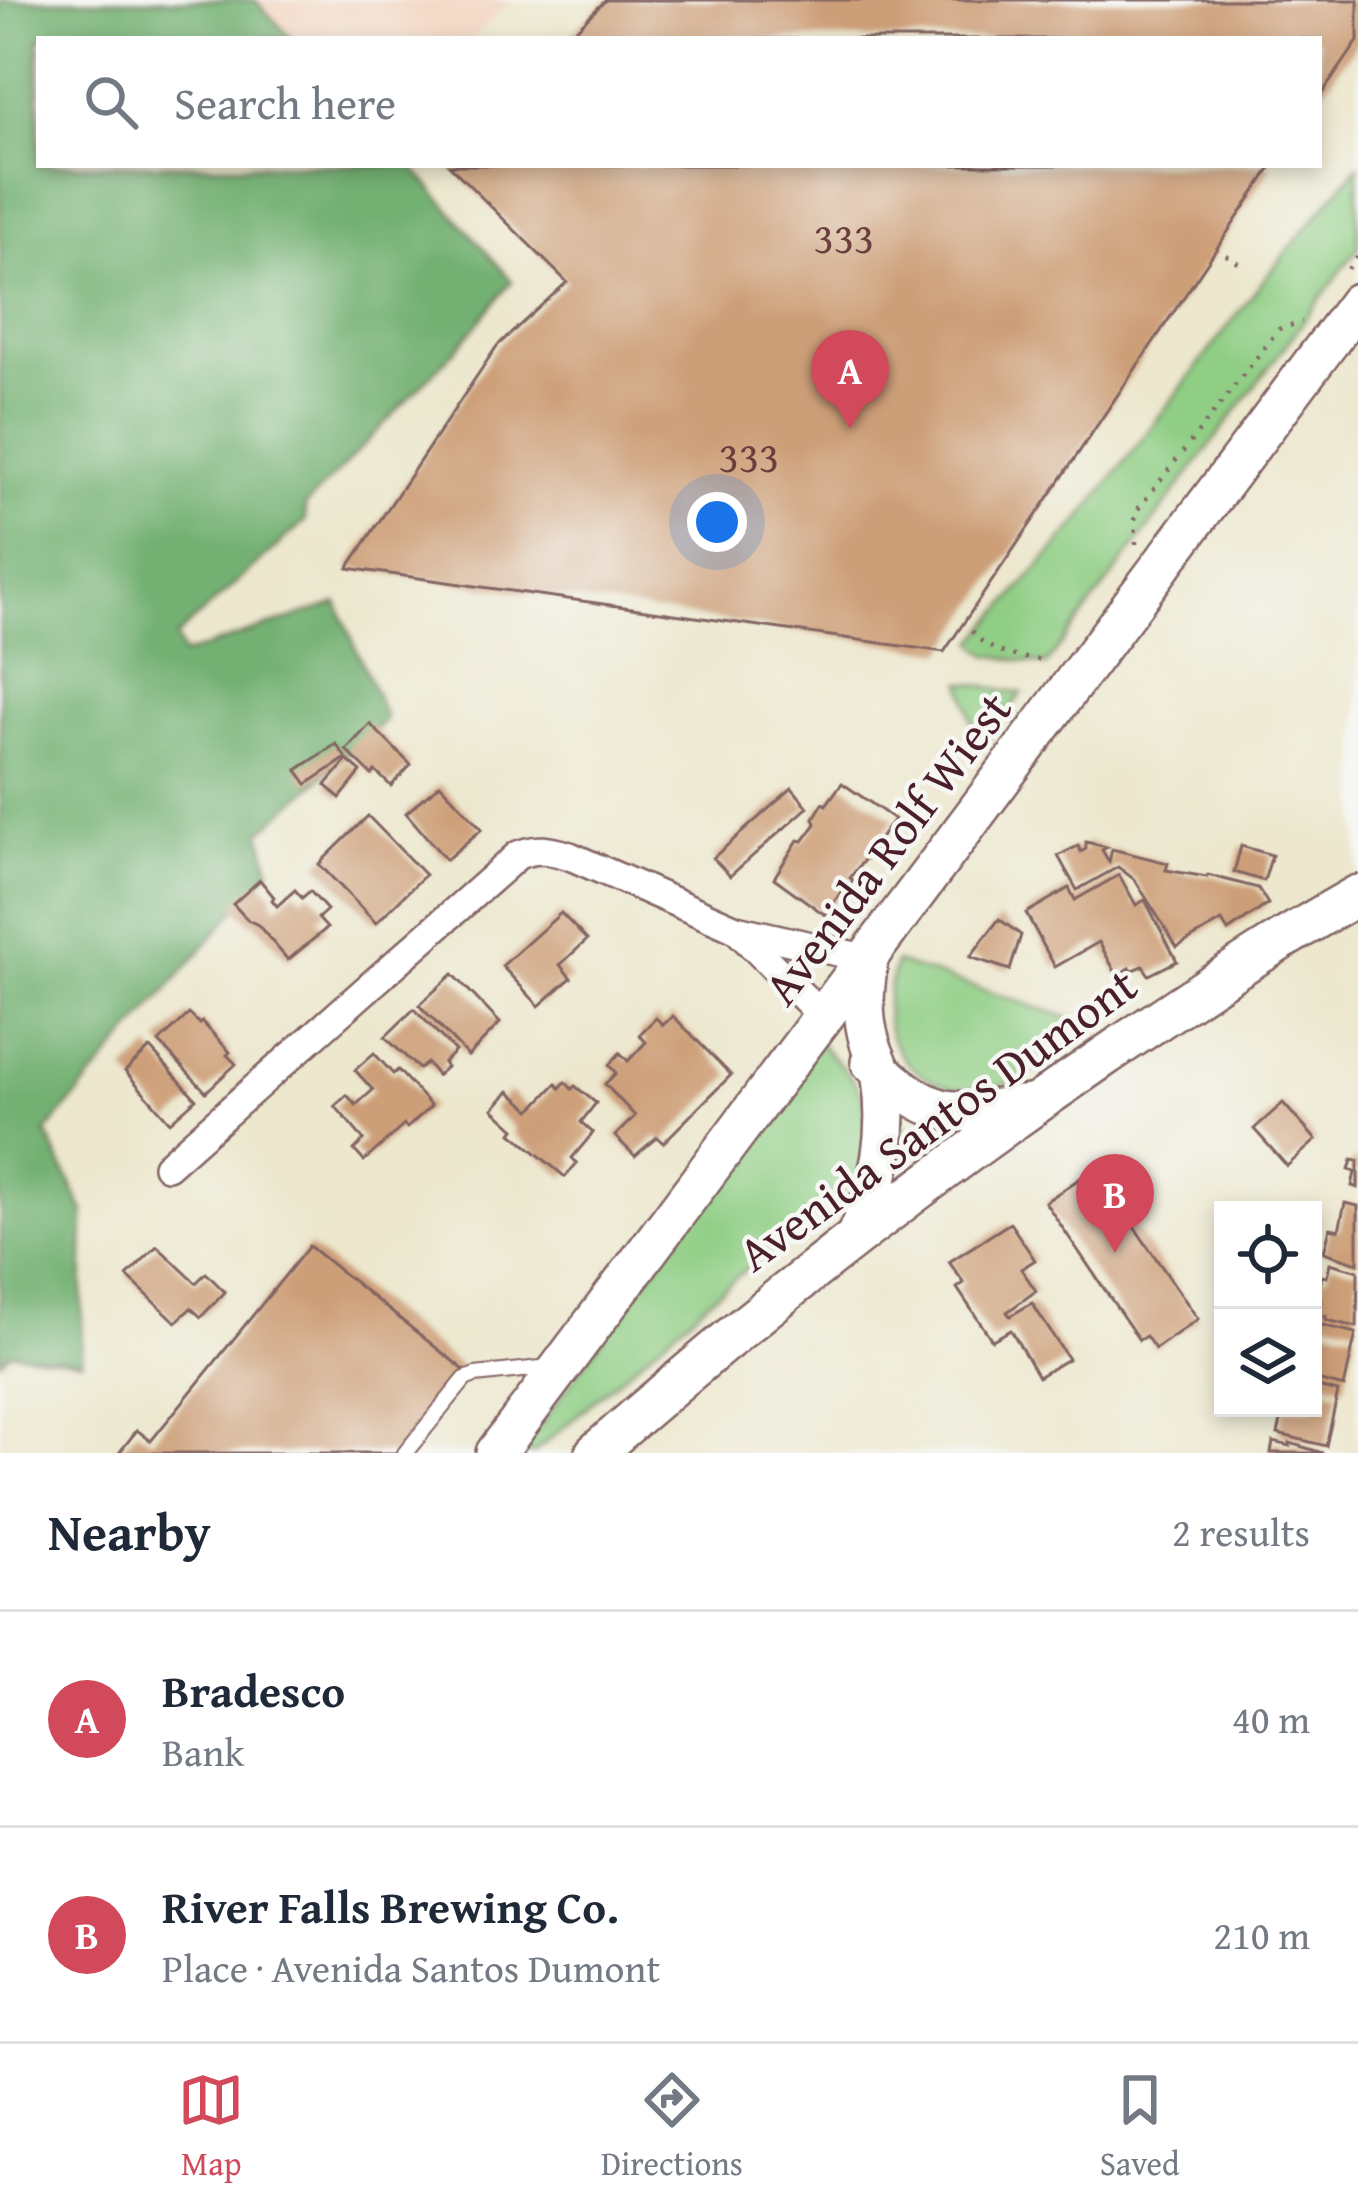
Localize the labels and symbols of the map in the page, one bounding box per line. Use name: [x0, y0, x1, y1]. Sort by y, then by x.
house number: 333: [814, 207, 874, 268]
pin: A: [811, 330, 889, 429]
house number: 333: [719, 426, 779, 487]
your location: [687, 492, 747, 552]
street label: Avenida Rolf Wiest: [745, 676, 1028, 1019]
street label: Avenida Santos Dumont: [722, 949, 1151, 1288]
pin: B: [1076, 1154, 1154, 1253]

